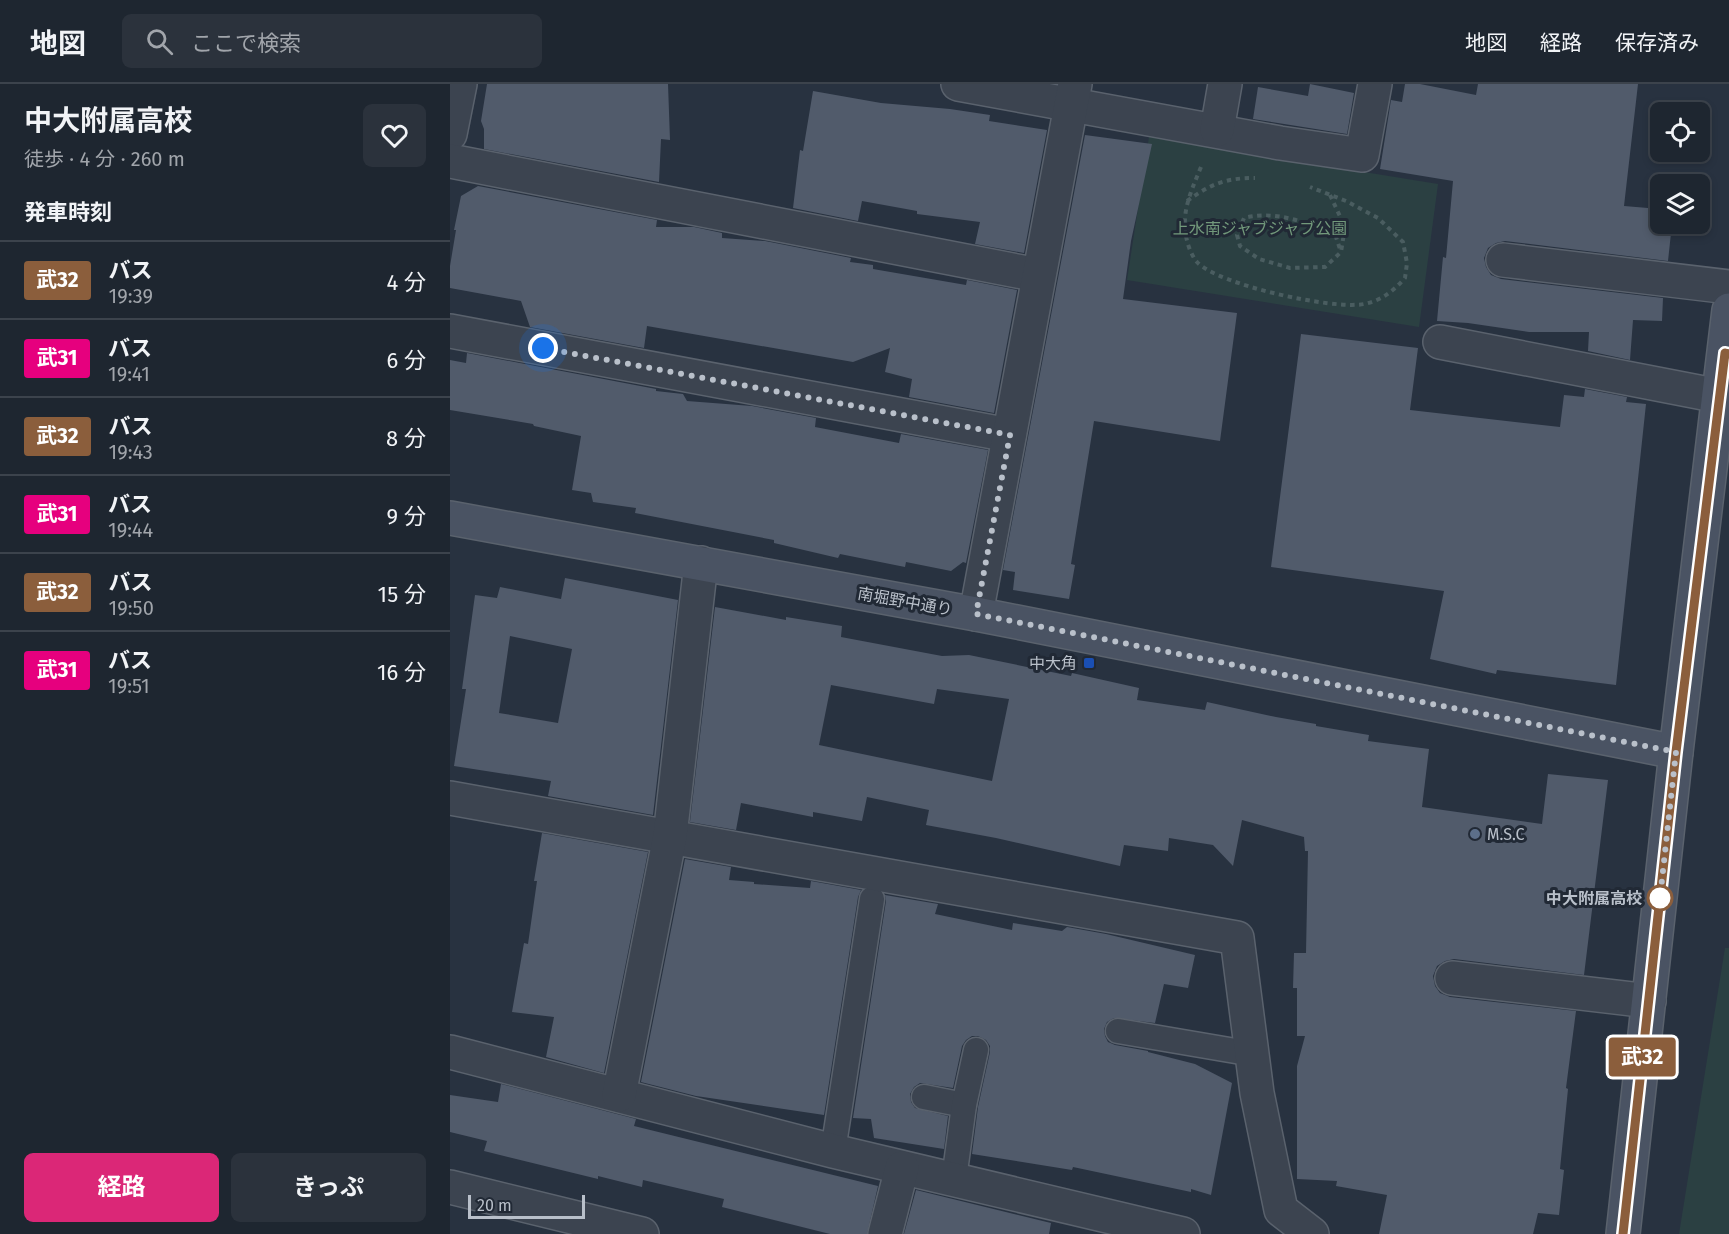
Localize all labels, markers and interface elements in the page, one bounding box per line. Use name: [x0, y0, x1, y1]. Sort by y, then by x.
search box: [122, 14, 542, 68]
icon: search: [143, 25, 176, 58]
text: 地図: [30, 27, 86, 60]
text: ここで検索: [191, 30, 301, 57]
text: 地図: [1465, 30, 1507, 56]
text: 経路: [1540, 30, 1582, 56]
text: 保存済み: [1615, 30, 1699, 56]
map controls: [1650, 102, 1710, 234]
button: locate: [1650, 102, 1710, 162]
text: 中大附属高校: [24, 104, 192, 137]
button: heart: [363, 104, 426, 167]
text: 徒歩 · 4 分 · 260 m: [24, 147, 185, 171]
button: layers: [1650, 174, 1710, 234]
text: 発車時刻: [24, 199, 112, 226]
park label: 上水南ジャブジャブ公園: [1173, 219, 1347, 238]
text: バス: [109, 257, 153, 284]
text: 武32: [36, 267, 79, 293]
text: 4 分: [386, 269, 426, 296]
text: 19:39: [109, 284, 153, 308]
your location: [528, 333, 558, 363]
text: バス: [108, 335, 152, 362]
text: 武31: [36, 345, 78, 371]
text: 6 分: [386, 347, 426, 374]
text: 19:41: [108, 362, 150, 386]
text: バス: [109, 413, 153, 440]
text: 武32: [36, 423, 79, 449]
text: 8 分: [386, 425, 426, 452]
text: 19:43: [109, 440, 153, 464]
text: バス: [108, 491, 152, 518]
text: 武31: [36, 501, 78, 527]
text: 9 分: [387, 503, 426, 530]
text: 19:44: [108, 518, 153, 542]
text: バス: [109, 569, 153, 596]
text: 武32: [36, 579, 79, 605]
text: 15 分: [378, 581, 426, 608]
street label: 南堀野中通り: [856, 584, 954, 619]
text: 19:50: [109, 596, 154, 620]
text: バス: [108, 647, 152, 674]
place label: 中大角: [1029, 654, 1077, 673]
marker: 中大角: [1082, 656, 1096, 670]
text: 武31: [36, 657, 78, 683]
text: 16 分: [377, 659, 426, 686]
text: 19:51: [108, 674, 150, 698]
place label: M.S.C: [1487, 825, 1525, 844]
marker: M.S.C: [1468, 827, 1482, 841]
marker: 中大附属高校: [1647, 885, 1673, 911]
place label: 中大附属高校: [1546, 889, 1642, 908]
line badge: 武32: [1608, 1038, 1676, 1076]
text: 武32: [1621, 1044, 1663, 1070]
button: 経路: [24, 1153, 219, 1222]
button: きっぷ: [231, 1153, 426, 1222]
scale bar: [468, 1192, 585, 1220]
text: 20 m: [477, 1196, 512, 1215]

